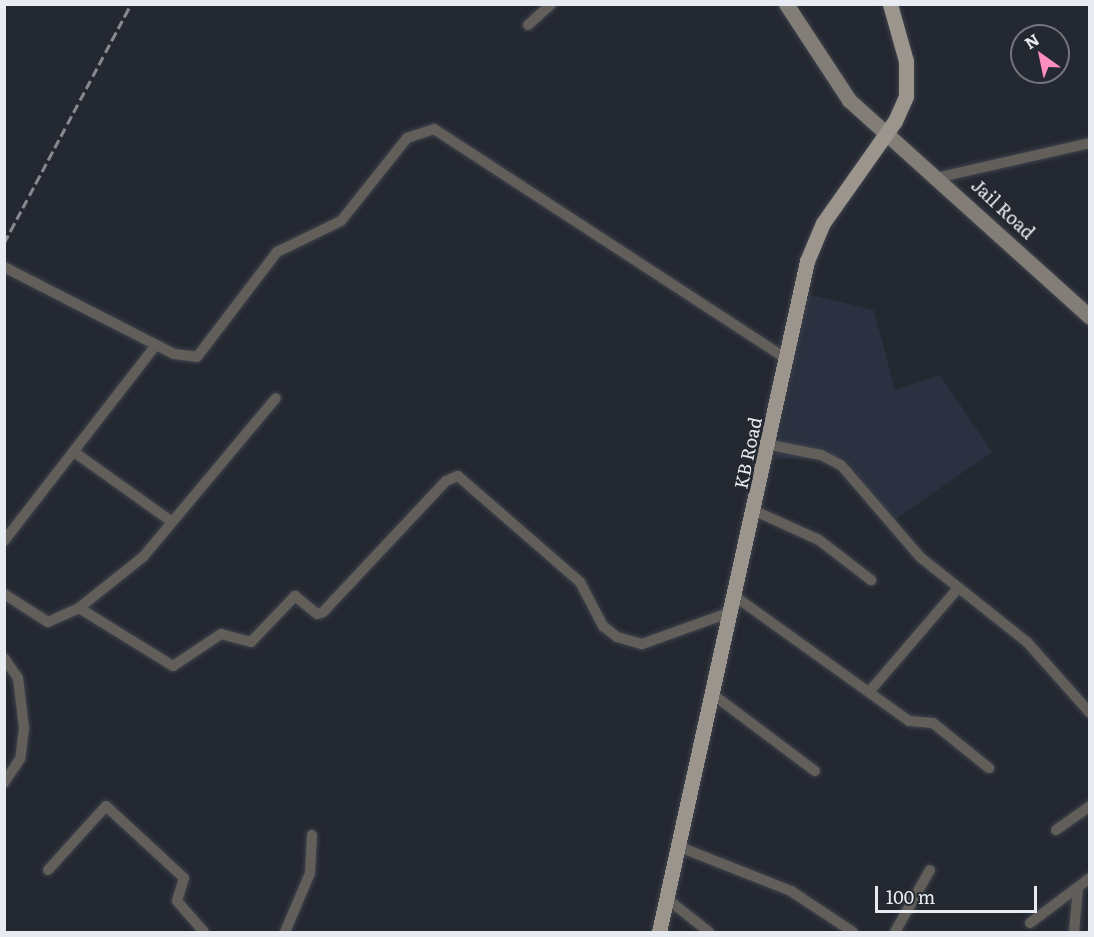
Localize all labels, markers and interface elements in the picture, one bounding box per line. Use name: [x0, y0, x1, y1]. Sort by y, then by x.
north arrow: [1010, 24, 1070, 84]
text: N: [1019, 27, 1043, 54]
street label: Jail Road: [967, 174, 1039, 244]
street label: KB Road: [730, 415, 766, 491]
scale bar: [878, 874, 1040, 912]
text: 100 m: [886, 883, 935, 910]

